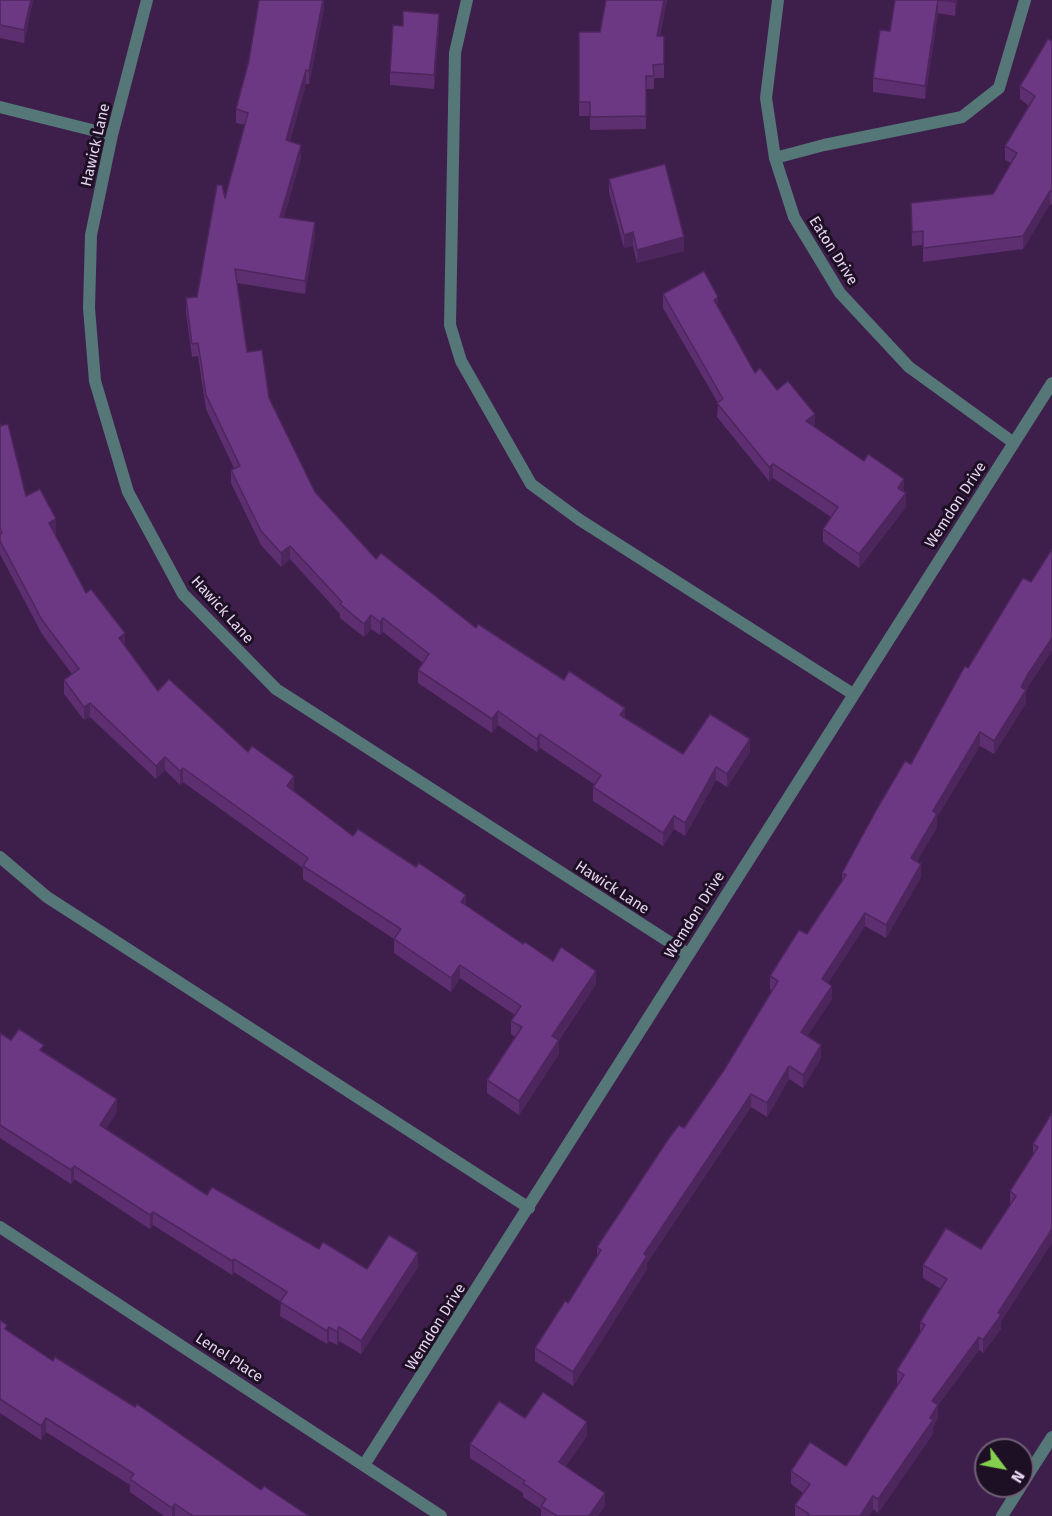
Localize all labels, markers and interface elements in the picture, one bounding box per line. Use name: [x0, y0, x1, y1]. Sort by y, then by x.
street label: Hawick Lane: [78, 102, 114, 188]
street label: Eaton Drive: [805, 213, 861, 289]
street label: Wemdon Drive: [922, 459, 990, 551]
street label: Hawick Lane: [187, 573, 257, 647]
street label: Hawick Lane: [572, 857, 652, 919]
street label: Wemdon Drive: [661, 868, 729, 962]
street label: Wemdon Drive: [402, 1280, 470, 1374]
street label: Lenel Place: [192, 1330, 266, 1386]
north arrow: [974, 1438, 1034, 1498]
text: N: [1007, 1467, 1029, 1486]

